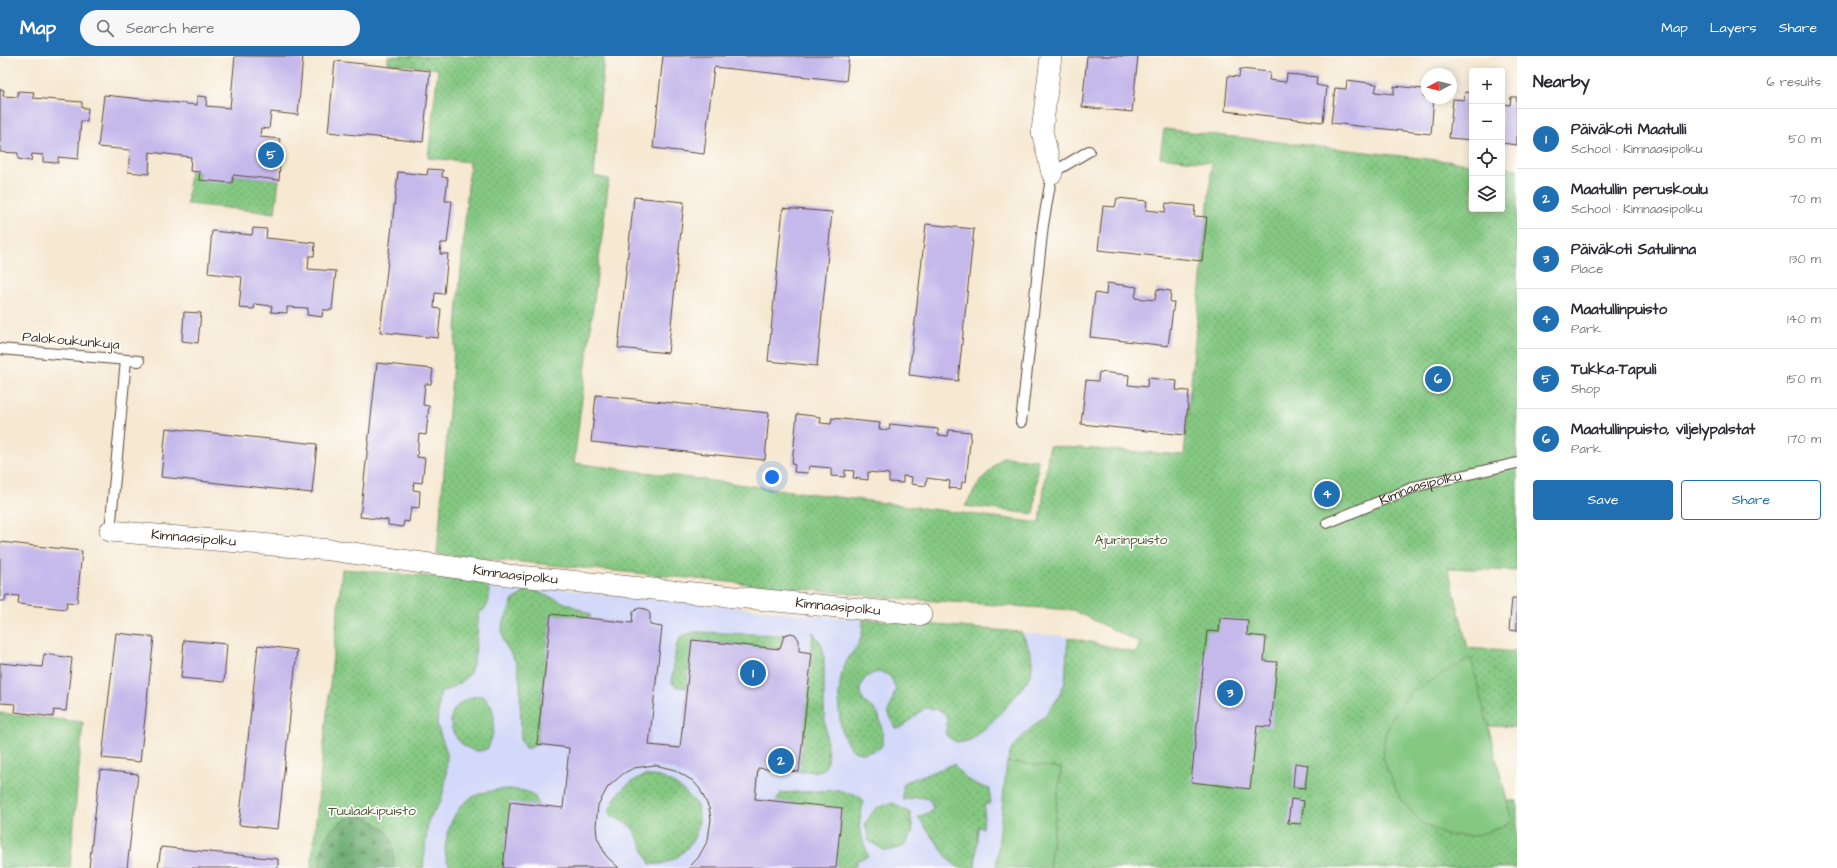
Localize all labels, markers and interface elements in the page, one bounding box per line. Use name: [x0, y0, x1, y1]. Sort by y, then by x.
search box: [80, 10, 360, 46]
text: Map: [20, 15, 56, 42]
icon: search: [94, 17, 116, 39]
text: Search here: [126, 18, 215, 39]
text: Map: [1661, 18, 1688, 38]
text: Layers: [1710, 18, 1757, 38]
text: Share: [1779, 18, 1817, 38]
north arrow: [1421, 68, 1457, 104]
map controls: [1469, 68, 1505, 212]
button: +: [1469, 68, 1505, 104]
text: Nearby: [1533, 70, 1590, 94]
text: 6 results: [1766, 73, 1821, 91]
button: −: [1469, 104, 1505, 140]
text: Päiväkoti Maatulli: [1571, 119, 1686, 140]
text: 1: [1545, 130, 1547, 148]
text: 50 m: [1788, 130, 1821, 148]
pin: 5: [258, 140, 284, 170]
button: locate: [1469, 140, 1505, 176]
text: School · Kimnaasipolku: [1571, 140, 1702, 158]
button: layers: [1469, 176, 1505, 212]
text: Maatullin peruskoulu: [1571, 179, 1708, 200]
text: 2: [1542, 190, 1550, 208]
text: 70 m: [1789, 190, 1821, 208]
text: School · Kimnaasipolku: [1571, 200, 1702, 218]
text: Päiväkoti Satulinna: [1571, 239, 1696, 260]
text: 3: [1543, 250, 1549, 268]
text: 130 m: [1789, 250, 1821, 268]
text: Place: [1571, 260, 1603, 278]
text: Maatullinpuisto: [1571, 299, 1667, 320]
text: 4: [1542, 310, 1550, 328]
text: 140 m: [1787, 310, 1821, 328]
text: Park: [1571, 320, 1601, 338]
street label: Palokoukunkuja: [21, 327, 121, 355]
text: Tukka-Tapuli: [1571, 359, 1656, 380]
pin: 6: [1425, 364, 1451, 394]
text: 5: [1541, 370, 1551, 388]
text: 150 m: [1787, 370, 1821, 388]
text: Shop: [1571, 380, 1600, 398]
text: Maatullinpuisto, viljelypalstat: [1571, 419, 1755, 440]
text: 6: [1542, 430, 1550, 448]
text: 170 m: [1788, 430, 1821, 448]
text: Park: [1571, 440, 1601, 458]
street label: Kimnaasipolku: [1376, 466, 1464, 510]
your location: [762, 467, 782, 487]
pin: 4: [1314, 479, 1340, 509]
button: Save: [1533, 480, 1673, 520]
button: Share: [1681, 480, 1821, 520]
street label: Kimnaasipolku: [150, 525, 237, 552]
park label: Ajurinpuisto: [1095, 530, 1168, 550]
street label: Kimnaasipolku: [472, 560, 559, 590]
street label: Kimnaasipolku: [794, 593, 881, 621]
pin: 1: [740, 658, 766, 688]
pin: 3: [1217, 678, 1243, 708]
pin: 2: [768, 746, 794, 776]
park label: Tuulaakipuisto: [328, 801, 416, 821]

